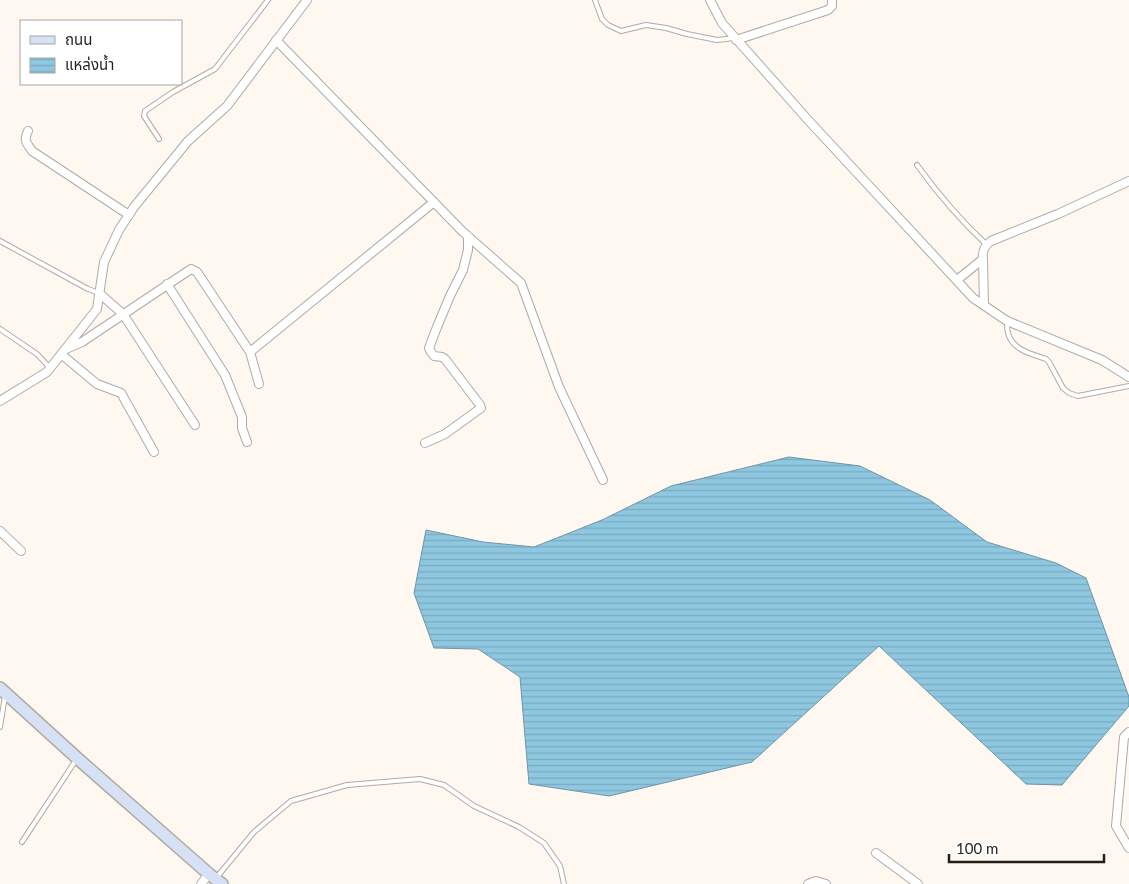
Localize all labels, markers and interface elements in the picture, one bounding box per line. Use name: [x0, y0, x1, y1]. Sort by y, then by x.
legend: [20, 20, 182, 85]
text: ถนน: [65, 30, 92, 48]
text: แหล่งน้ำ: [65, 54, 114, 73]
scale bar: [949, 832, 1104, 864]
text: 100 m: [956, 839, 998, 857]

